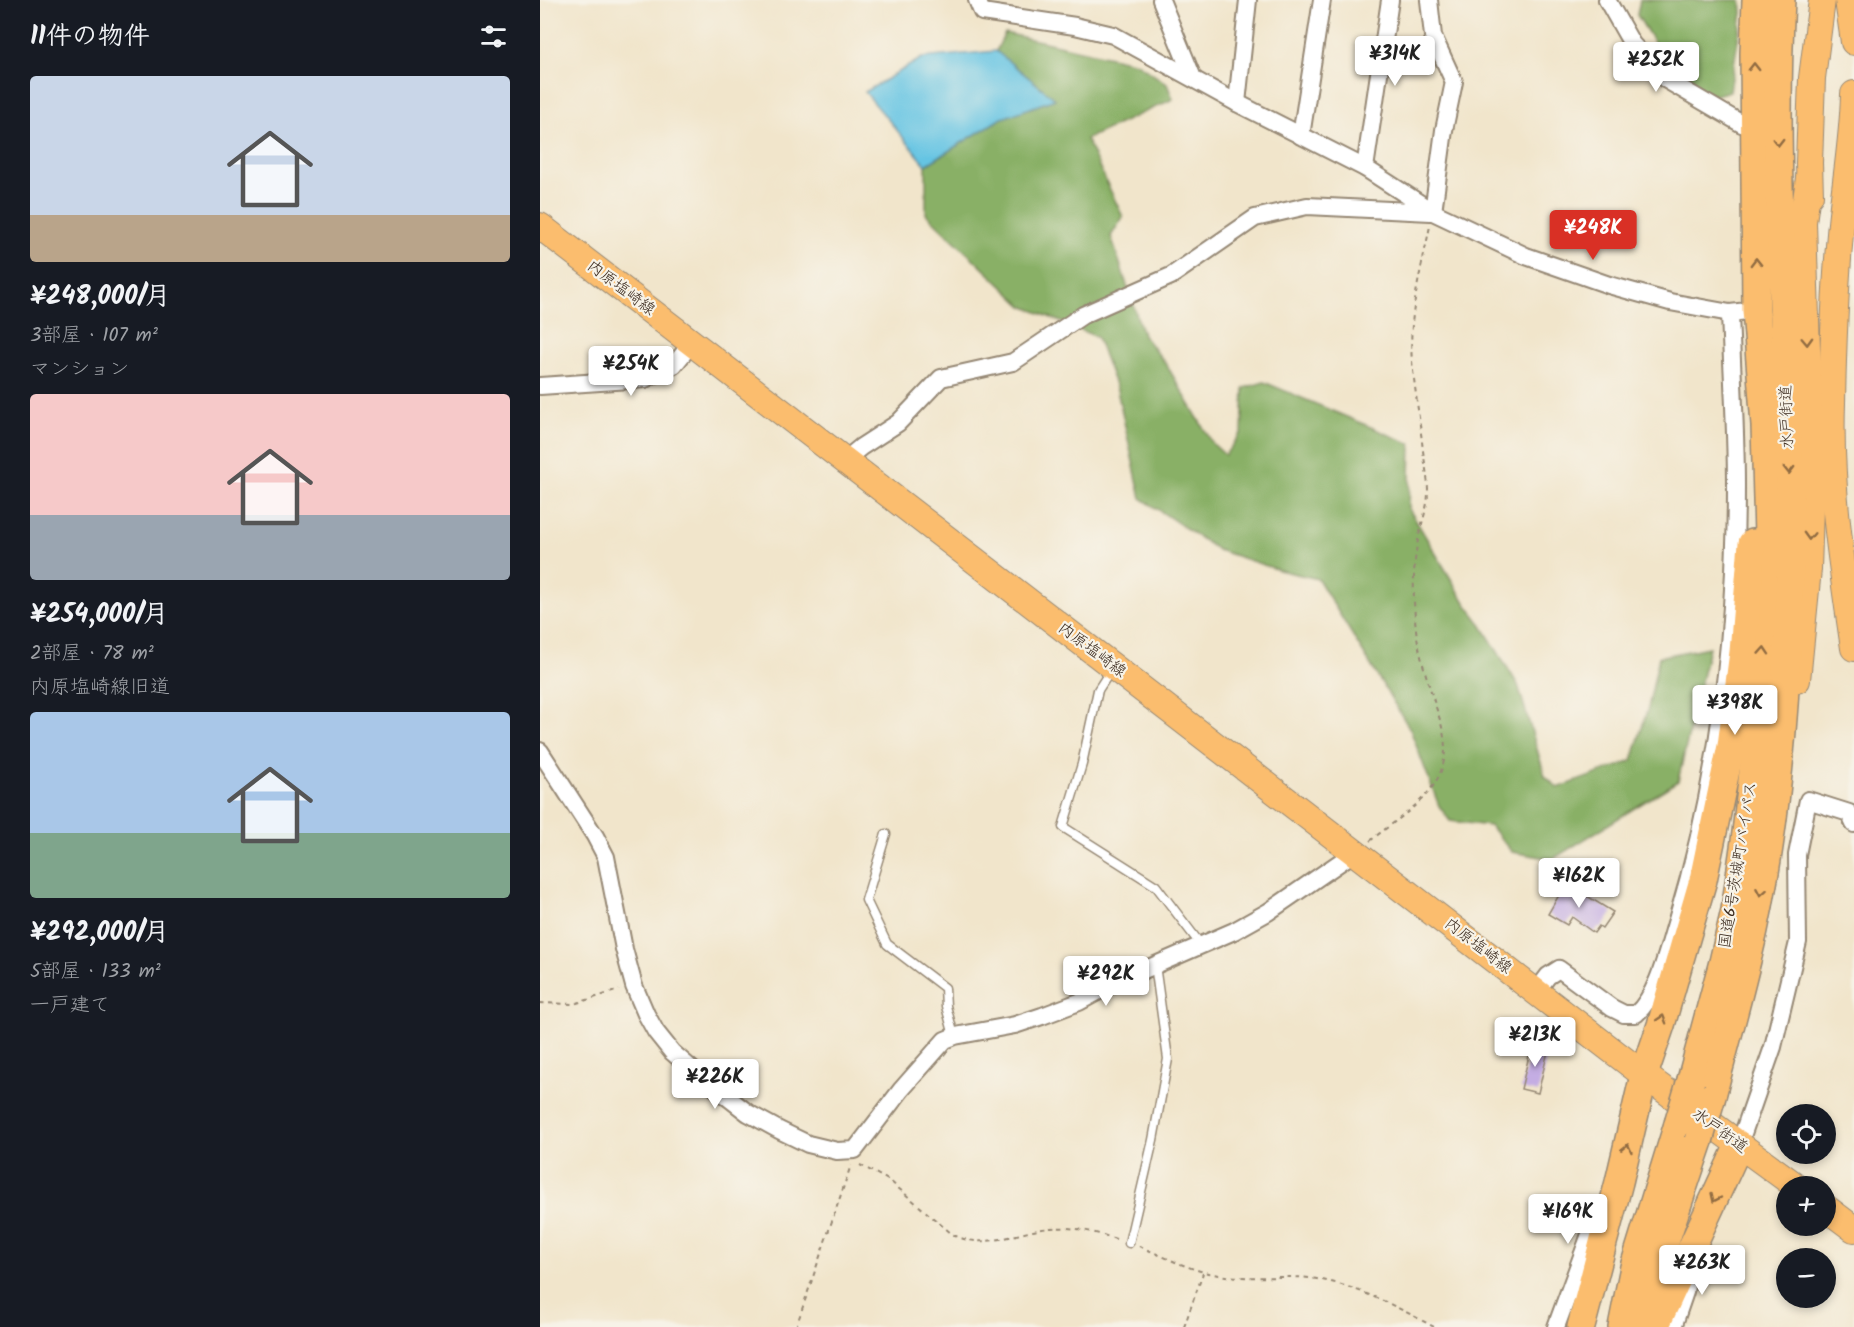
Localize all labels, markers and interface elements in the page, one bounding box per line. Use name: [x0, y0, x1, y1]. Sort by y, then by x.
text: 11件の物件: [30, 16, 150, 58]
icon: filters: [477, 20, 510, 53]
pin: ¥314K: [1353, 36, 1437, 87]
text: ¥314K: [1369, 39, 1421, 71]
pin: ¥252K: [1614, 42, 1698, 93]
text: ¥252K: [1627, 45, 1685, 77]
one-way arrow: [1748, 62, 1760, 71]
icon: home: [216, 115, 324, 223]
one-way arrow: [1772, 138, 1784, 147]
pin: ¥248K: [1551, 210, 1635, 261]
text: ¥248K: [1564, 213, 1622, 245]
street label: 内原塩崎線: [582, 254, 660, 322]
one-way arrow: [1750, 257, 1762, 266]
text: ¥248,000/月: [30, 276, 171, 318]
text: 3部屋 · 107 m²: [30, 320, 158, 352]
one-way arrow: [1800, 336, 1813, 345]
pin: ¥254K: [589, 346, 673, 397]
text: ¥254K: [602, 349, 660, 381]
text: マンション: [30, 354, 129, 386]
street label: 水戸街道: [1773, 385, 1801, 449]
icon: home: [216, 433, 324, 541]
one-way arrow: [1783, 465, 1795, 474]
one-way arrow: [1803, 531, 1815, 540]
text: ¥254,000/月: [30, 594, 169, 636]
street label: 内原塩崎線: [1053, 616, 1131, 684]
text: 2部屋 · 78 m²: [30, 638, 154, 670]
one-way arrow: [1757, 647, 1770, 656]
text: 内原塩崎線旧道: [30, 672, 170, 704]
pin: ¥398K: [1693, 685, 1777, 736]
text: ¥398K: [1706, 688, 1764, 720]
icon: home: [216, 751, 324, 859]
street label: 国道6号茨城町バイパス: [1712, 780, 1764, 950]
pin: ¥162K: [1537, 858, 1621, 909]
text: ¥162K: [1553, 861, 1605, 893]
one-way arrow: [1755, 886, 1768, 896]
text: ¥292,000/月: [30, 912, 170, 954]
street label: 内原塩崎線: [1439, 912, 1517, 980]
text: 5部屋 · 133 m²: [30, 956, 161, 988]
pin: ¥292K: [1064, 956, 1148, 1007]
text: ¥292K: [1077, 959, 1135, 991]
text: 一戸建て: [30, 990, 110, 1022]
one-way arrow: [1655, 1014, 1668, 1025]
pin: ¥213K: [1493, 1017, 1577, 1068]
text: ¥213K: [1509, 1020, 1561, 1052]
pin: ¥226K: [673, 1059, 757, 1110]
text: ¥226K: [686, 1062, 744, 1094]
street label: 水戸街道: [1687, 1102, 1753, 1160]
map controls: [1776, 1104, 1836, 1308]
button: locate: [1776, 1104, 1836, 1164]
one-way arrow: [1620, 1144, 1633, 1154]
button: +: [1776, 1176, 1836, 1236]
one-way arrow: [1710, 1191, 1722, 1202]
pin: ¥169K: [1526, 1194, 1610, 1245]
text: ¥169K: [1542, 1197, 1594, 1229]
pin: ¥263K: [1660, 1245, 1744, 1296]
text: ¥263K: [1673, 1248, 1731, 1280]
button: −: [1776, 1248, 1836, 1308]

